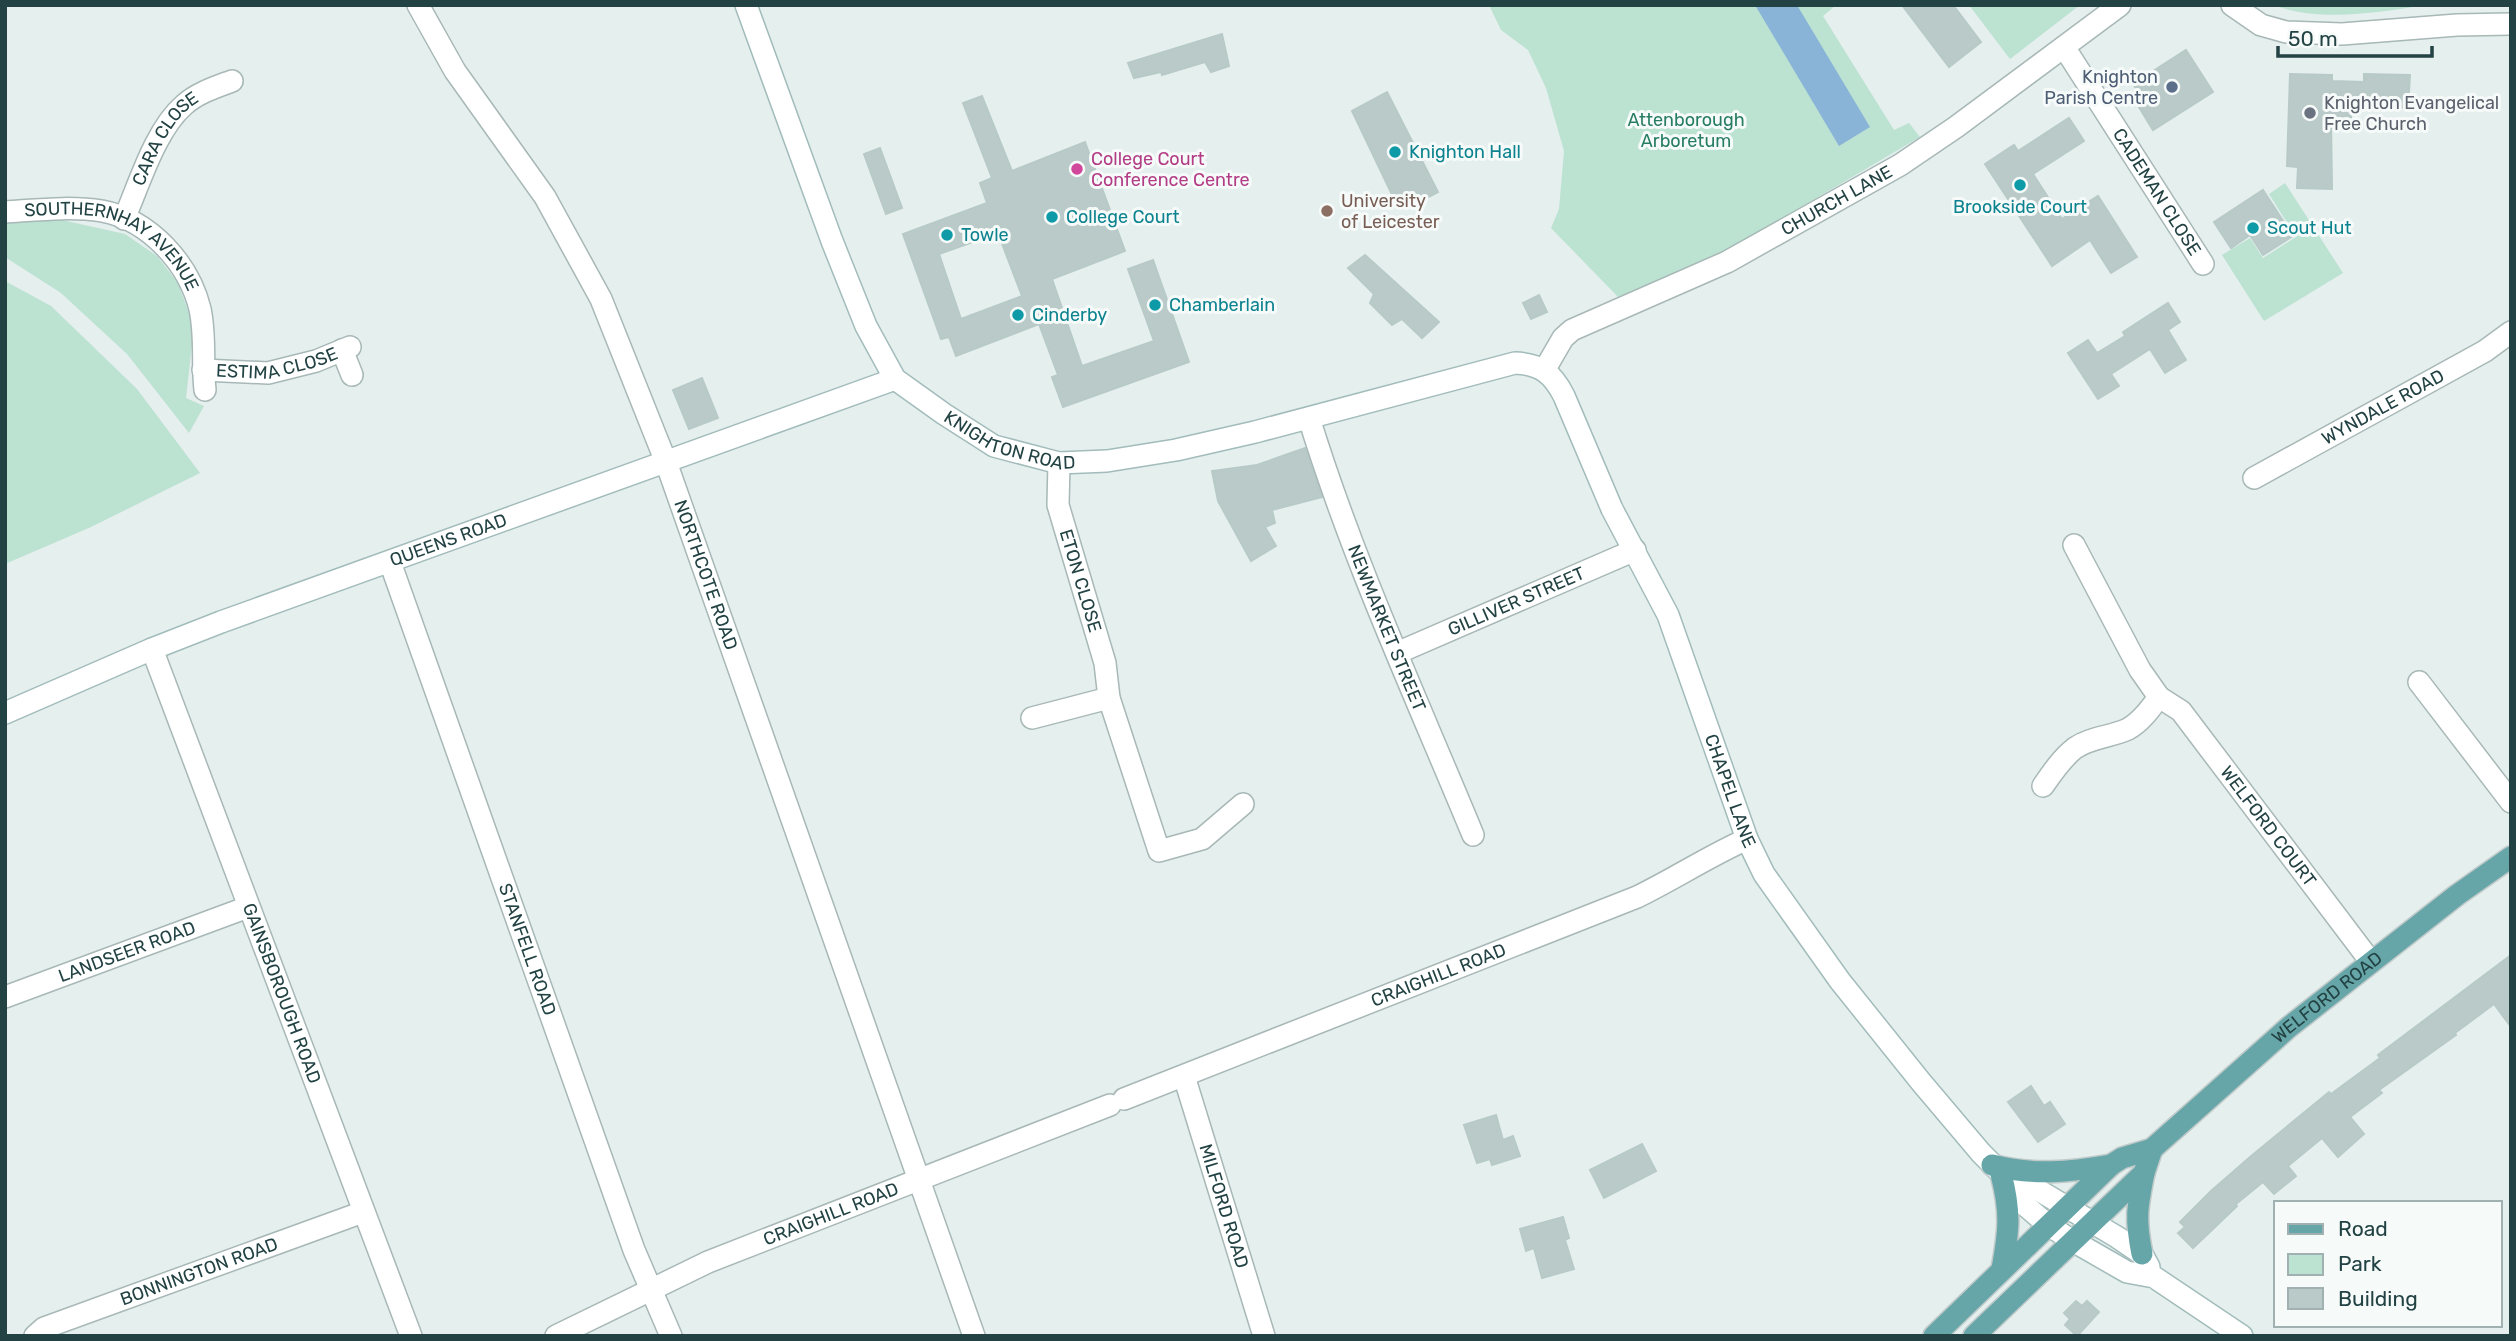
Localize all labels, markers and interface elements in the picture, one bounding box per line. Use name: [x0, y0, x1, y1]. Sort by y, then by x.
scale bar: [2278, 14, 2432, 58]
text: 50 m: [2288, 26, 2338, 51]
place label: Knighton Parish Centre: [2044, 66, 2158, 109]
marker: Knighton Parish Centre: [2164, 79, 2180, 95]
street label: CARA CLOSE: [128, 87, 202, 189]
place label: Knighton Evangelical Free Church: [2324, 92, 2499, 135]
marker: Knighton Evangelical Free Church: [2302, 105, 2318, 121]
park label: Attenborough Arboretum: [1627, 109, 1745, 152]
street label: CADEMAN CLOSE: [2108, 124, 2206, 260]
place label: Knighton Hall: [1409, 141, 1521, 163]
marker: Knighton Hall: [1387, 144, 1403, 160]
place label: College Court Conference Centre: [1091, 148, 1250, 191]
street label: CHURCH LANE: [1777, 160, 1896, 240]
marker: College Court Conference Centre: [1069, 161, 1085, 177]
marker: Brookside Court: [2012, 177, 2028, 193]
place label: University of Leicester: [1341, 190, 1440, 233]
place label: Brookside Court: [1953, 196, 2087, 218]
street label: SOUTHERNHAY AVENUE: [23, 198, 204, 294]
marker: University of Leicester: [1319, 203, 1335, 219]
place label: College Court: [1066, 206, 1179, 228]
marker: College Court: [1044, 209, 1060, 225]
place label: Scout Hut: [2267, 217, 2351, 239]
marker: Scout Hut: [2245, 220, 2261, 236]
place label: Towle: [961, 224, 1009, 246]
marker: Towle: [939, 227, 955, 243]
place label: Chamberlain: [1169, 294, 1275, 316]
marker: Chamberlain: [1147, 297, 1163, 313]
place label: Cinderby: [1032, 304, 1107, 326]
marker: Cinderby: [1010, 307, 1026, 323]
street label: ESTIMA CLOSE: [216, 342, 341, 384]
street label: WYNDALE ROAD: [2318, 365, 2448, 450]
street label: KNIGHTON ROAD: [940, 406, 1076, 475]
street label: NORTHCOTE ROAD: [669, 497, 742, 653]
street label: QUEENS ROAD: [387, 509, 510, 571]
street label: ETON CLOSE: [1055, 527, 1106, 635]
street label: NEWMARKET STREET: [1343, 542, 1431, 715]
street label: GILLIVER STREET: [1445, 562, 1588, 641]
street label: CHAPEL LANE: [1700, 731, 1761, 852]
street label: WELFORD COURT: [2216, 762, 2321, 891]
street label: STANFELL ROAD: [494, 880, 561, 1018]
street label: GAINSBOROUGH ROAD: [238, 900, 326, 1087]
street label: LANDSEER ROAD: [55, 916, 199, 987]
street label: CRAIGHILL ROAD: [1368, 939, 1509, 1012]
street label: WELFORD ROAD: [2267, 947, 2387, 1048]
street label: MILFORD ROAD: [1195, 1141, 1253, 1271]
street label: CRAIGHILL ROAD: [760, 1178, 902, 1250]
legend: [2274, 1201, 2502, 1327]
text: Road: [2338, 1216, 2388, 1241]
street label: BONNINGTON ROAD: [117, 1233, 281, 1310]
text: Park: [2338, 1251, 2382, 1276]
text: Building: [2338, 1286, 2418, 1311]

